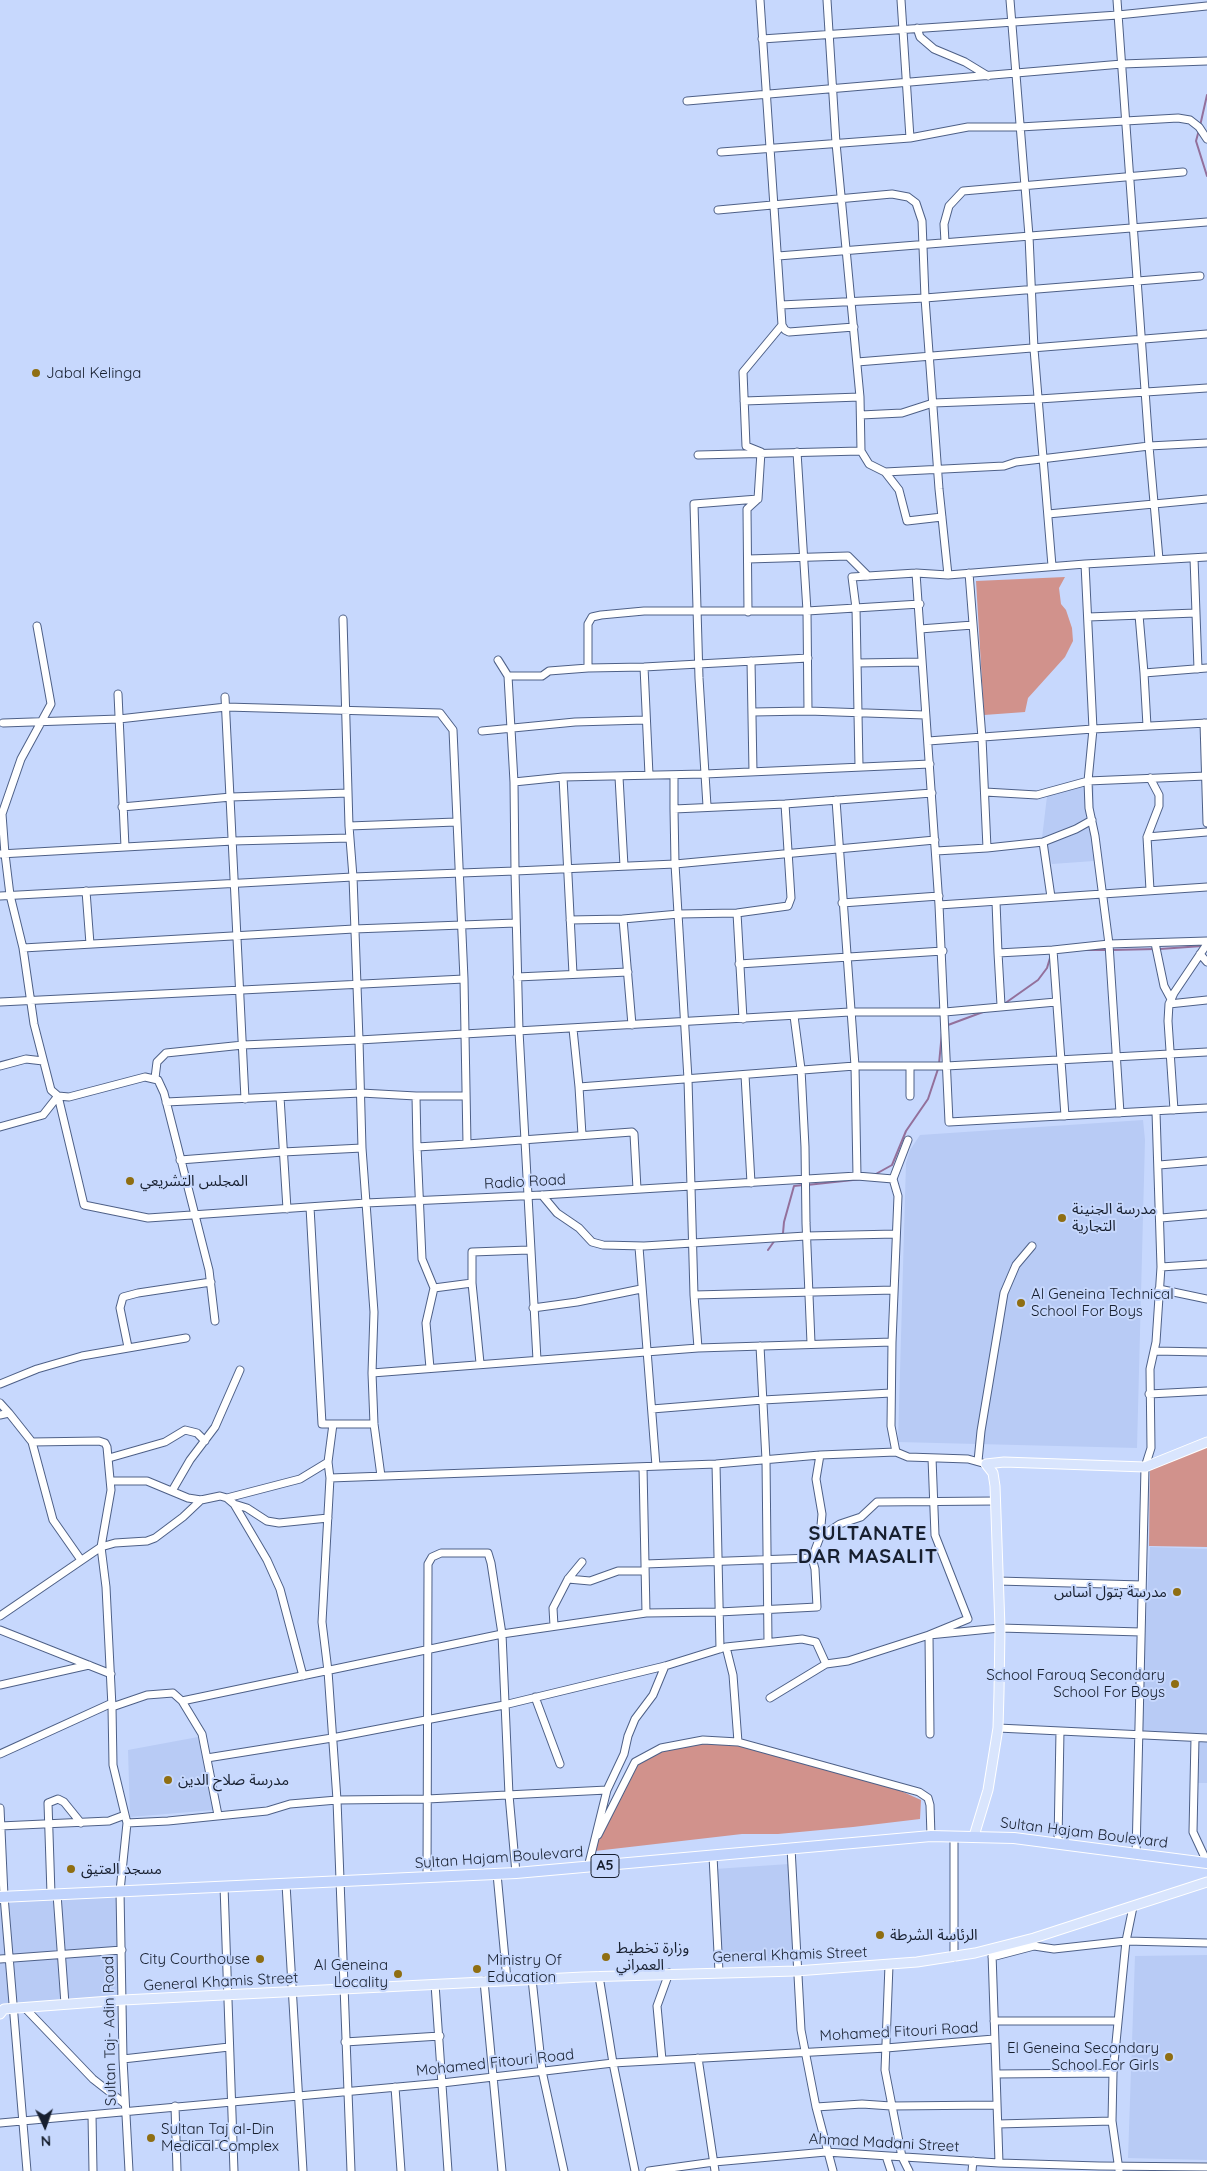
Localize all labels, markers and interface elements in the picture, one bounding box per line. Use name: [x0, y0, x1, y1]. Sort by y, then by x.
place label: Jabal Kelinga: [46, 364, 141, 382]
marker: Jabal Kelinga: [30, 367, 42, 379]
street label: Radio Road: [484, 1171, 566, 1193]
place label: المجلس التشريعي: [140, 1172, 248, 1190]
marker: المجلس التشريعي: [124, 1175, 136, 1187]
place label: مدرسة الجنينة التجارية: [1072, 1200, 1156, 1235]
marker: مدرسة الجنينة التجارية: [1056, 1212, 1068, 1224]
place label: Al Geneina Technical School For Boys: [1031, 1285, 1174, 1320]
marker: Al Geneina Technical School For Boys: [1015, 1297, 1027, 1309]
district label: SULTANATE DAR MASALIT: [796, 1522, 940, 1569]
place label: مدرسة بتول أساس: [1054, 1583, 1167, 1601]
marker: مدرسة بتول أساس: [1171, 1586, 1183, 1598]
place label: School Farouq Secondary School For Boys: [986, 1666, 1165, 1701]
marker: School Farouq Secondary School For Boys: [1169, 1678, 1181, 1690]
place label: مدرسة صلاح الدين: [178, 1771, 289, 1789]
marker: مدرسة صلاح الدين: [162, 1774, 174, 1786]
street label: Sultan Hajam Boulevard: [999, 1814, 1169, 1852]
street label: Sultan Hajam Boulevard: [414, 1843, 584, 1873]
road number: A5: [591, 1854, 619, 1878]
place label: مسجد العتيق: [81, 1860, 162, 1878]
marker: مسجد العتيق: [65, 1863, 77, 1875]
place label: الرئاسة الشرطة: [890, 1926, 978, 1944]
marker: الرئاسة الشرطة: [874, 1929, 886, 1941]
place label: وزارة تخطيط العمراني: [616, 1939, 689, 1974]
street label: General Khamis Street: [712, 1943, 868, 1967]
place label: City Courthouse: [139, 1950, 250, 1968]
place label: Ministry Of Education: [487, 1951, 562, 1986]
marker: وزارة تخطيط العمراني: [600, 1951, 612, 1963]
marker: City Courthouse: [254, 1953, 266, 1965]
street label: Sultan Taj- Adin Road: [100, 1956, 120, 2106]
place label: Al Geneina Locality: [314, 1956, 388, 1991]
marker: Ministry Of Education: [471, 1963, 483, 1975]
marker: Al Geneina Locality: [392, 1968, 404, 1980]
street label: General Khamis Street: [143, 1969, 299, 1995]
street label: Mohamed Fitouri Road: [819, 2019, 979, 2045]
place label: El Geneina Secondary School For Girls: [1007, 2039, 1159, 2074]
street label: Mohamed Fitouri Road: [415, 2046, 575, 2080]
marker: El Geneina Secondary School For Girls: [1163, 2051, 1175, 2063]
north arrow: [20, 2101, 70, 2151]
place label: Sultan Taj al-Din Medical Complex: [161, 2120, 279, 2155]
street label: Ahmad Madani Street: [808, 2130, 960, 2156]
text: N: [40, 2132, 51, 2150]
marker: Sultan Taj al-Din Medical Complex: [145, 2132, 157, 2144]

